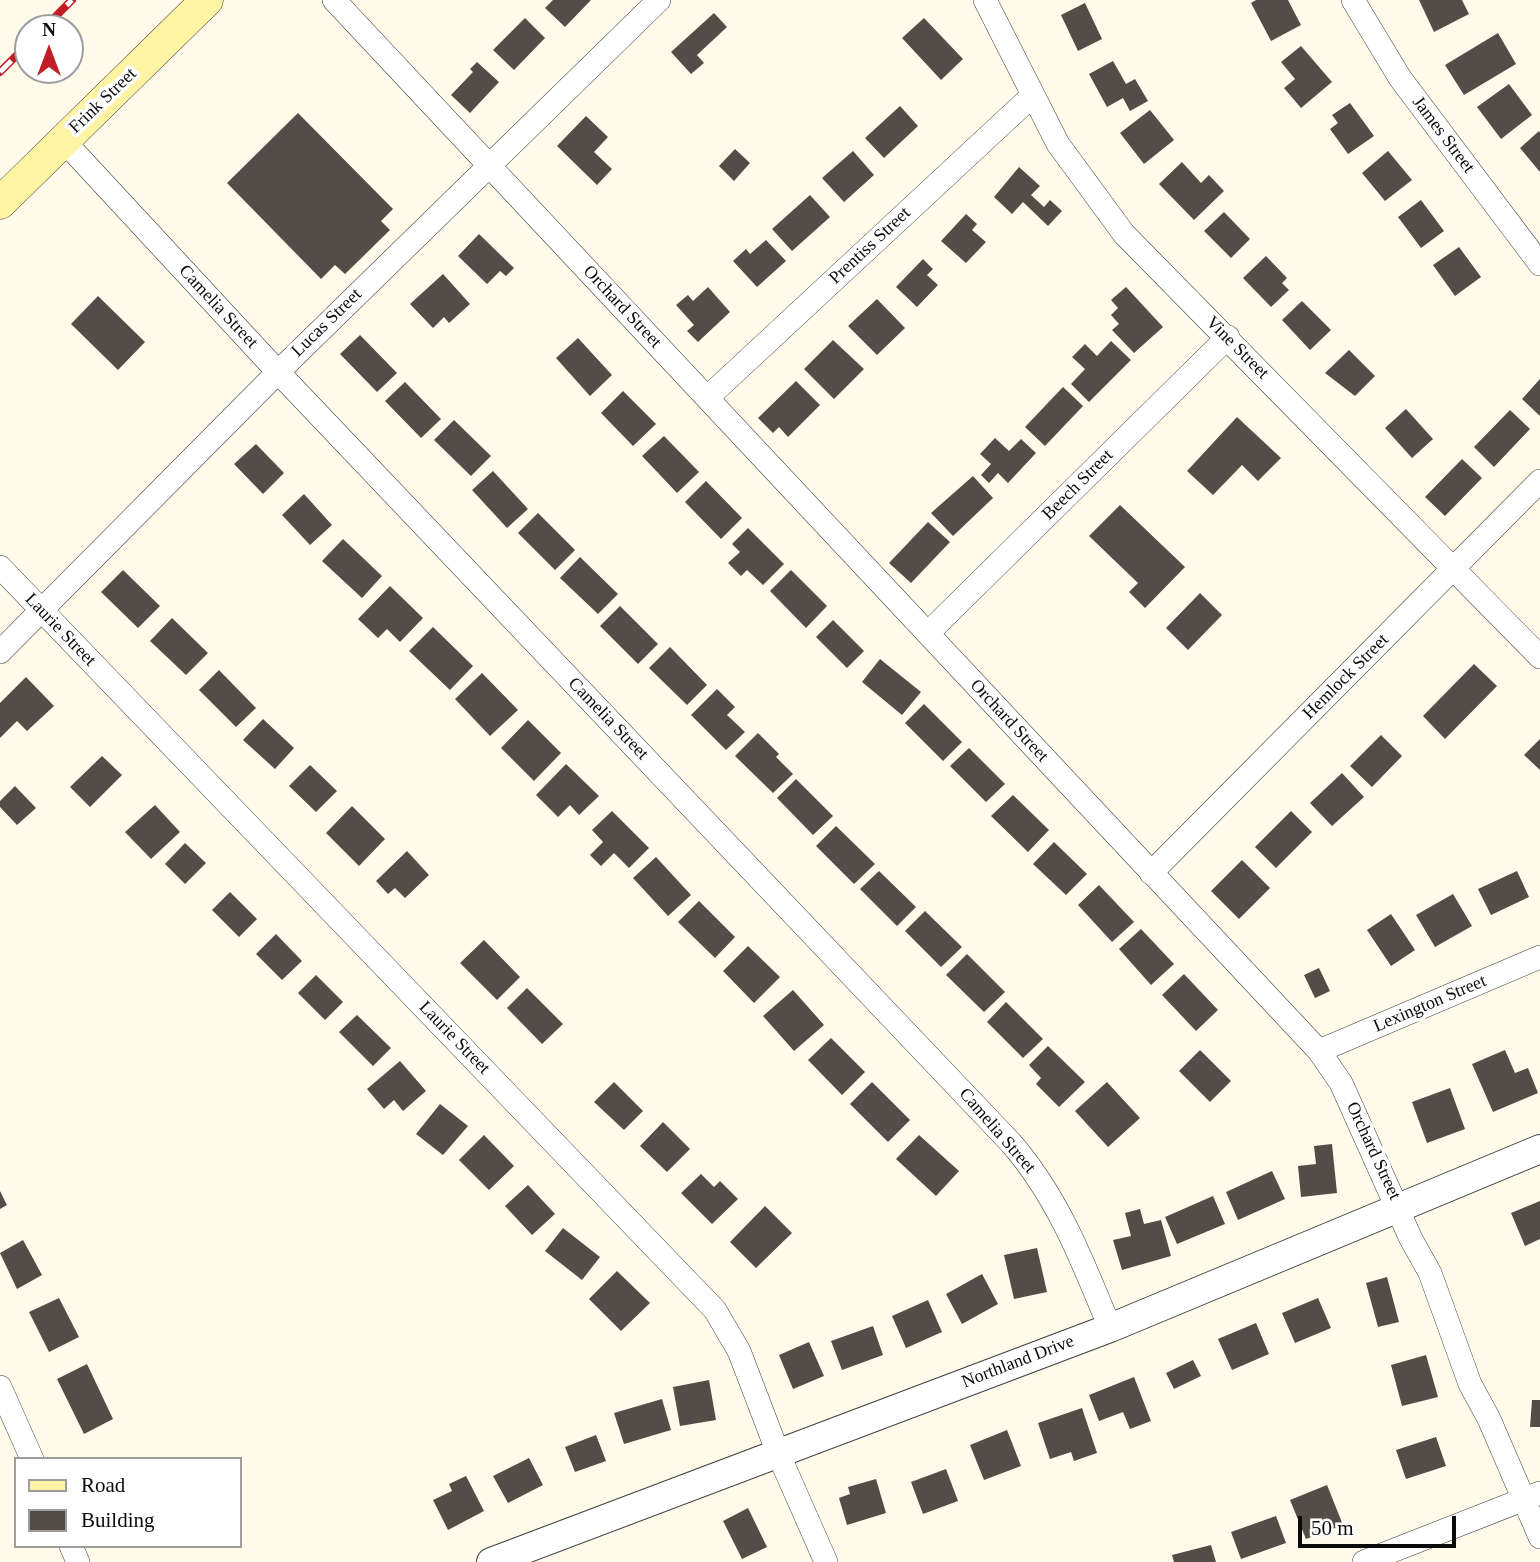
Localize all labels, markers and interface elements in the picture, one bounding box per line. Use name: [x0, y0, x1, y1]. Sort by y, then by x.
north arrow: [14, 14, 84, 84]
text: N: [42, 19, 56, 40]
street label: Frink Street: [65, 64, 141, 138]
street label: James Street: [1407, 92, 1479, 178]
street label: Prentiss Street: [825, 203, 915, 289]
street label: Camelia Street: [174, 261, 262, 353]
street label: Orchard Street: [578, 261, 666, 353]
street label: Lucas Street: [287, 284, 367, 362]
street label: Vine Street: [1201, 312, 1273, 384]
street label: Beech Street: [1038, 445, 1118, 525]
street label: Laurie Street: [20, 589, 100, 671]
street label: Hemlock Street: [1299, 630, 1393, 724]
street label: Camelia Street: [563, 673, 653, 765]
street label: Orchard Street: [965, 675, 1053, 767]
street label: Lexington Street: [1370, 971, 1490, 1037]
street label: Laurie Street: [414, 997, 494, 1079]
street label: Camelia Street: [954, 1084, 1040, 1178]
street label: Orchard Street: [1341, 1099, 1405, 1203]
street label: Northland Drive: [959, 1331, 1077, 1393]
legend: [14, 1457, 242, 1548]
text: Road: [81, 1473, 125, 1497]
scale bar: [1302, 1502, 1460, 1546]
text: Building: [81, 1508, 155, 1532]
text: 50 m: [1311, 1516, 1354, 1540]

